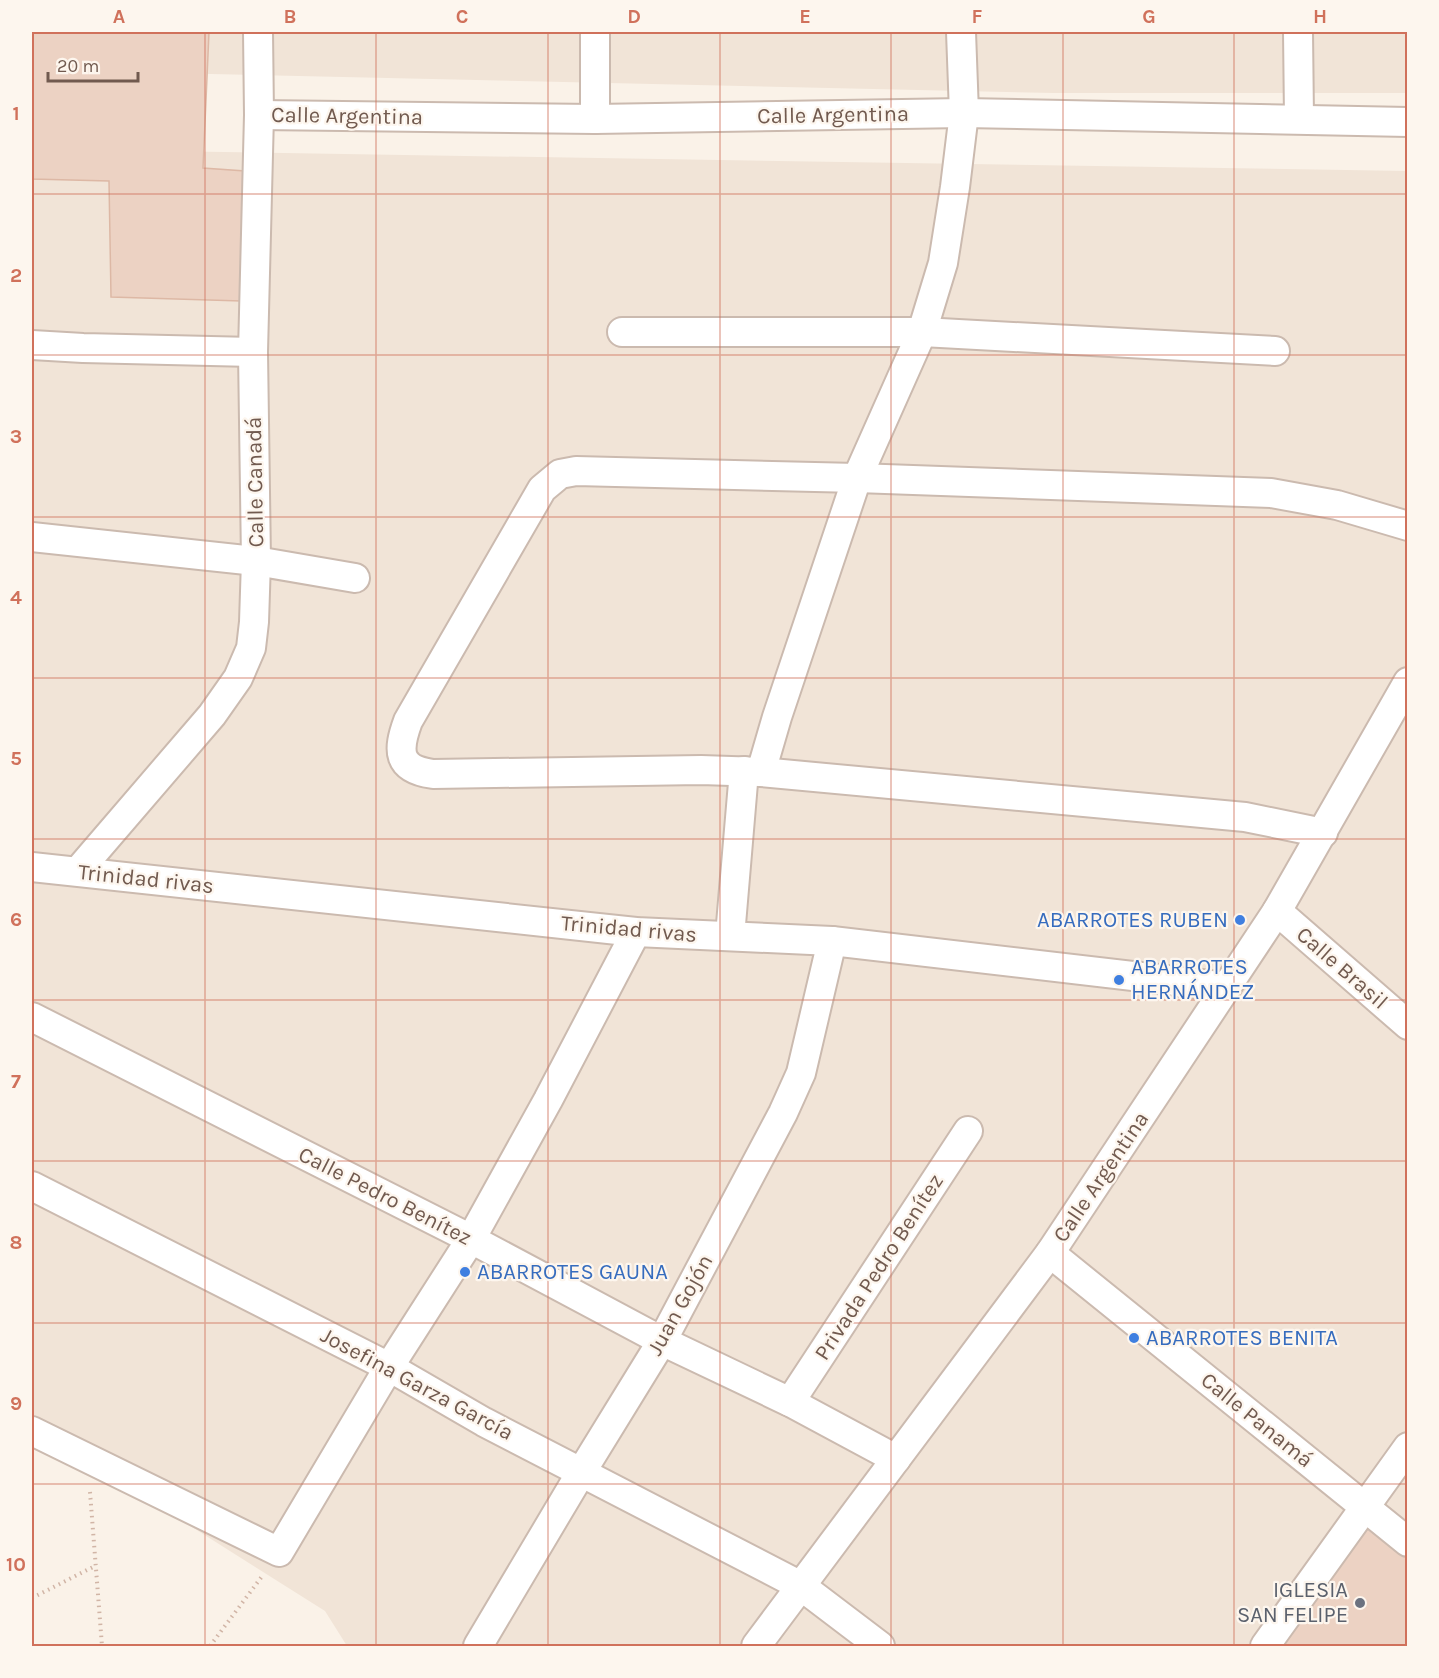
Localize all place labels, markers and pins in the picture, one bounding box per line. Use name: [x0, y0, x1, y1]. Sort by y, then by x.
place label: ABARROTES RUBEN: [1037, 907, 1228, 933]
marker: ABARROTES RUBEN: [1233, 913, 1247, 927]
place label: ABARROTES HERNÁNDEZ: [1131, 954, 1254, 1005]
marker: ABARROTES HERNÁNDEZ: [1112, 973, 1126, 987]
place label: ABARROTES GAUNA: [477, 1259, 668, 1285]
marker: ABARROTES GAUNA: [458, 1265, 472, 1279]
place label: ABARROTES BENITA: [1146, 1325, 1338, 1351]
marker: ABARROTES BENITA: [1127, 1331, 1141, 1345]
place label: IGLESIA SAN FELIPE: [1237, 1577, 1348, 1628]
marker: IGLESIA SAN FELIPE: [1353, 1596, 1367, 1610]

